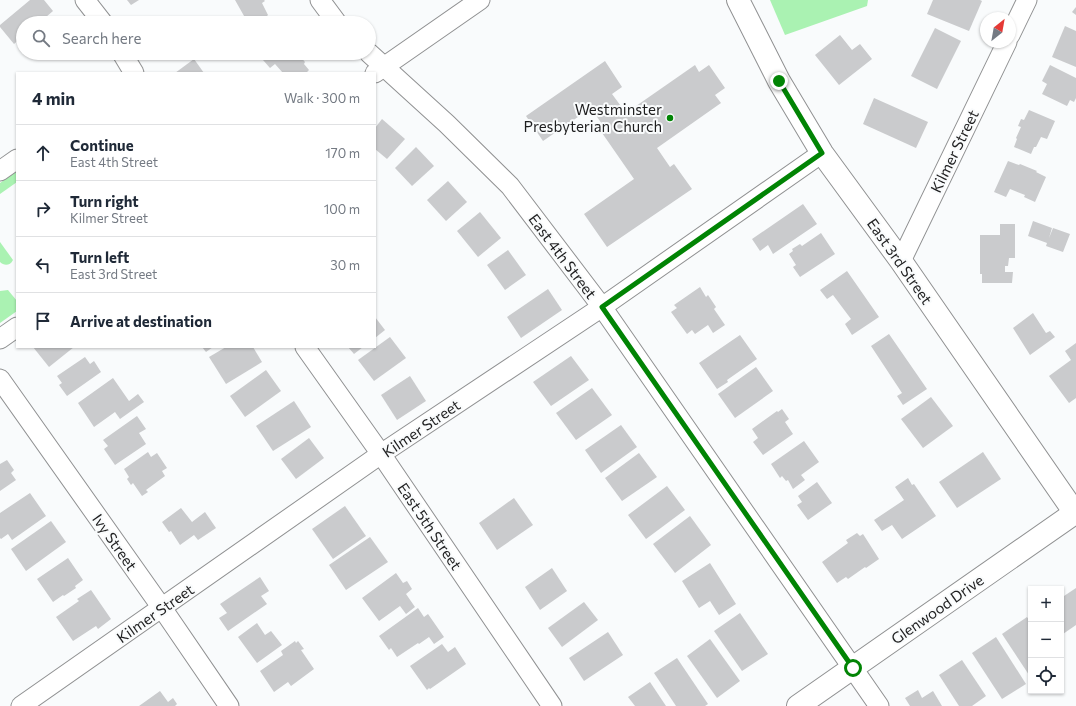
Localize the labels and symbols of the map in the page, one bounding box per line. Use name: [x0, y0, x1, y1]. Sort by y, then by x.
north arrow: [980, 12, 1016, 48]
route end: [770, 72, 788, 90]
place label: Westminster Presbyterian Church: [524, 100, 662, 135]
street label: Kilmer Street: [926, 107, 982, 195]
marker: Westminster Presbyterian Church: [665, 113, 675, 123]
street label: East 4th Street: [525, 210, 601, 302]
street label: East 3rd Street: [864, 215, 936, 307]
street label: Kilmer Street: [379, 395, 463, 461]
street label: East 5th Street: [394, 479, 466, 573]
street label: Ivy Street: [89, 510, 141, 574]
street label: Glenwood Drive: [887, 570, 987, 648]
street label: Kilmer Street: [113, 580, 197, 646]
route start: [844, 659, 862, 677]

